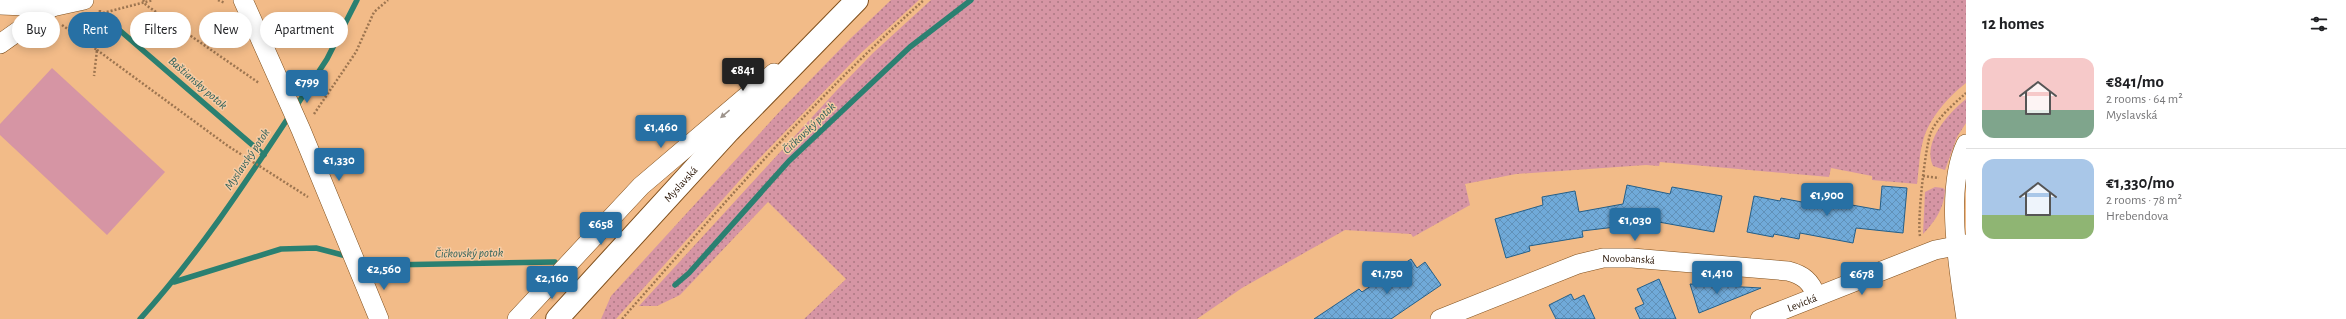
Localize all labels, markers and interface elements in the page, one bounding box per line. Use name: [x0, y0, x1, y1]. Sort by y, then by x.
chip: Buy: [12, 12, 60, 48]
chip: Rent: [68, 12, 122, 48]
chip: Filters: [130, 12, 191, 48]
chip: New: [199, 12, 252, 48]
chip: Apartment: [260, 12, 348, 48]
icon: filters: [2308, 13, 2330, 35]
text: 12 homes: [1982, 15, 2044, 32]
water label: Baštiansky potok: [166, 55, 230, 113]
pin: €841: [719, 58, 767, 92]
text: €841: [731, 64, 755, 77]
pin: €799: [283, 70, 331, 104]
text: €841/mo: [2106, 73, 2164, 90]
icon: home: [2014, 74, 2062, 122]
text: €799: [295, 76, 319, 89]
text: 2 rooms · 64 m²: [2106, 93, 2183, 106]
water label: Čičkovský potok: [780, 99, 839, 157]
text: Myslavská: [2106, 109, 2157, 122]
one-way arrow: [720, 110, 730, 119]
pin: €1,460: [628, 115, 694, 149]
text: €1,460: [644, 121, 678, 134]
water label: Myslavský potok: [222, 126, 273, 192]
pin: €1,330: [306, 148, 372, 182]
text: €1,330: [323, 154, 355, 167]
street label: Myslavská: [662, 164, 699, 204]
text: €1,330/mo: [2106, 174, 2174, 191]
icon: home: [2014, 175, 2062, 223]
pin: €1,900: [1794, 183, 1860, 217]
text: €1,900: [1810, 189, 1844, 202]
text: 2 rooms · 78 m²: [2106, 194, 2182, 207]
pin: €1,030: [1602, 208, 1668, 242]
text: Hrebendova: [2106, 210, 2169, 223]
pin: €658: [577, 212, 625, 246]
text: €1,030: [1619, 214, 1651, 227]
text: €658: [589, 218, 613, 231]
water label: Čičkovský potok: [435, 245, 504, 261]
street label: Novobanská: [1602, 252, 1655, 265]
pin: €2,560: [351, 257, 417, 291]
pin: €1,750: [1354, 261, 1420, 295]
pin: €1,410: [1684, 261, 1750, 295]
pin: €678: [1838, 262, 1886, 296]
text: €2,560: [367, 263, 401, 276]
pin: €2,160: [519, 266, 585, 300]
text: €1,750: [1371, 267, 1403, 280]
text: €1,410: [1701, 267, 1733, 280]
text: €678: [1850, 268, 1874, 281]
text: €2,160: [536, 272, 568, 285]
street label: Levická: [1785, 292, 1818, 313]

